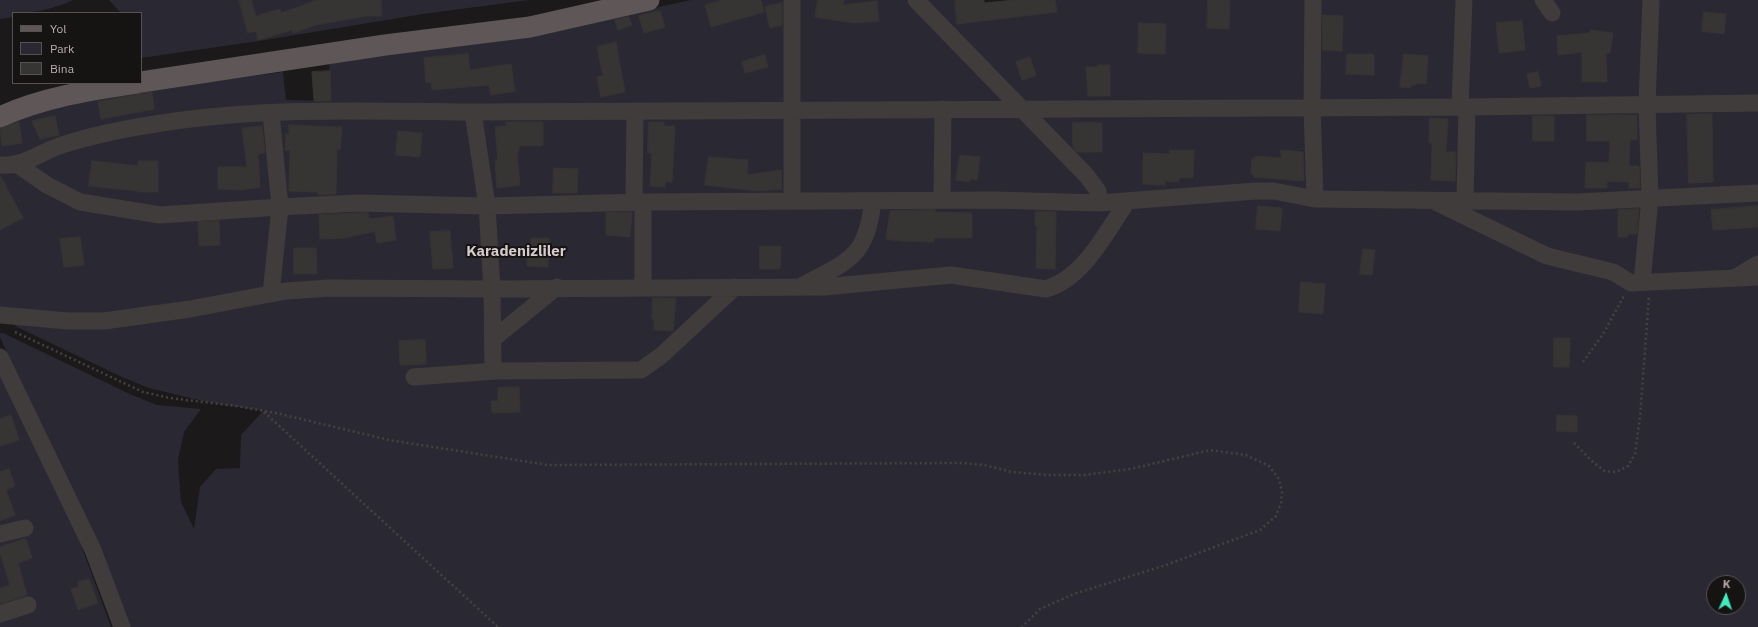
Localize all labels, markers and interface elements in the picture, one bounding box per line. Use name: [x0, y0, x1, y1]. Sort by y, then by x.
legend: [12, 12, 142, 84]
text: Yol: [50, 21, 67, 36]
text: Park: [50, 41, 74, 56]
text: Bina: [50, 61, 74, 76]
district label: Karadenizliler: [466, 243, 566, 261]
north arrow: [1706, 575, 1746, 615]
text: K: [1722, 577, 1731, 591]

